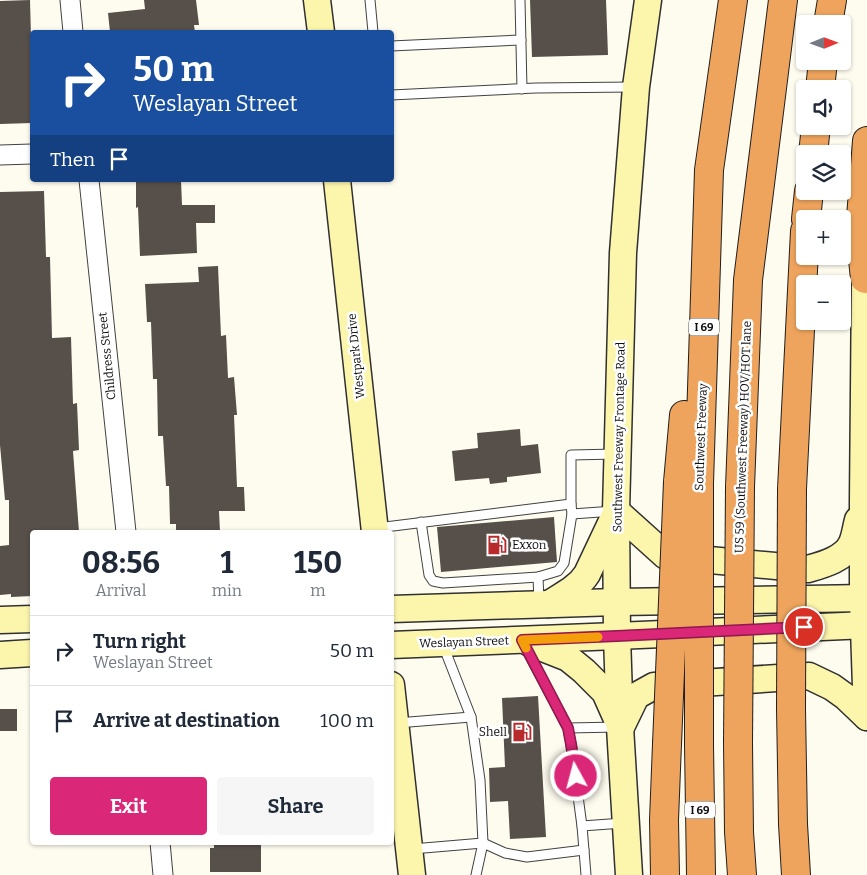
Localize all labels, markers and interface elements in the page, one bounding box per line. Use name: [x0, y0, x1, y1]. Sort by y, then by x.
north arrow: [796, 15, 851, 70]
map controls: [796, 15, 851, 330]
text: 50 m: [133, 48, 214, 90]
icon: right: [50, 50, 115, 115]
button: sound: [796, 80, 851, 135]
text: Weslayan Street: [133, 90, 298, 117]
icon: arrive: [105, 145, 133, 173]
button: layers: [796, 145, 851, 200]
text: Then: [50, 148, 95, 171]
button: +: [796, 210, 851, 265]
button: −: [796, 275, 851, 330]
street label: Childress Street: [95, 311, 119, 401]
street label: Westpark Drive: [345, 313, 367, 399]
road number: I 69: [689, 318, 719, 336]
street label: US 59 (Southwest Freeway) HOV/HOT lane: [731, 321, 754, 553]
street label: Southwest Freeway Frontage Road: [610, 342, 628, 532]
street label: Southwest Freeway: [692, 382, 710, 491]
fuel station icon: Exxon: [486, 534, 508, 556]
place label: Exxon: [512, 538, 547, 552]
text: 08:56: [82, 545, 160, 581]
text: 1: [220, 545, 233, 581]
text: 150: [294, 545, 342, 581]
text: Arrival: [96, 581, 146, 600]
text: min: [212, 581, 242, 600]
text: m: [310, 581, 326, 600]
pin: [783, 606, 825, 648]
icon: arrive: [790, 613, 818, 641]
text: Turn right: [93, 630, 186, 653]
street label: Weslayan Street: [419, 633, 510, 651]
icon: right: [50, 637, 78, 665]
text: 50 m: [330, 639, 374, 662]
text: Weslayan Street: [93, 653, 213, 672]
icon: arrive: [50, 707, 78, 735]
text: Arrive at destination: [93, 709, 280, 732]
text: 100 m: [320, 709, 374, 732]
fuel station icon: Shell: [511, 721, 533, 743]
place label: Shell: [479, 725, 508, 739]
position arrow: [549, 749, 601, 801]
button: Exit: [50, 777, 207, 835]
button: Share: [217, 777, 374, 835]
road number: I 69: [685, 802, 715, 818]

